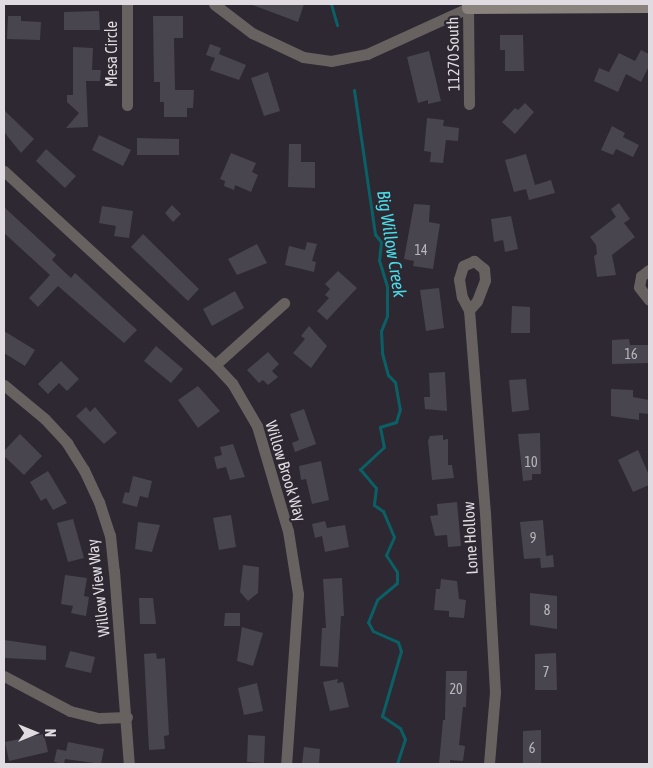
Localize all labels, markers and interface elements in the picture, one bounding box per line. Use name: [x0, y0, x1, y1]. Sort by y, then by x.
street label: 11270 South: [443, 17, 463, 91]
street label: Mesa Circle: [101, 21, 121, 87]
water label: Big Willow Creek: [372, 189, 410, 299]
house number: 14: [414, 242, 428, 258]
house number: 16: [624, 346, 638, 362]
street label: Willow Brook Way: [262, 418, 310, 524]
house number: 10: [524, 454, 538, 470]
street label: Lone Hollow: [459, 501, 481, 575]
house number: 9: [530, 530, 536, 546]
street label: Willow View Way: [82, 538, 114, 638]
house number: 8: [544, 602, 550, 618]
house number: 7: [543, 664, 549, 680]
house number: 20: [449, 681, 463, 697]
north arrow: [10, 708, 60, 758]
text: N: [42, 729, 58, 737]
house number: 6: [529, 740, 535, 756]

